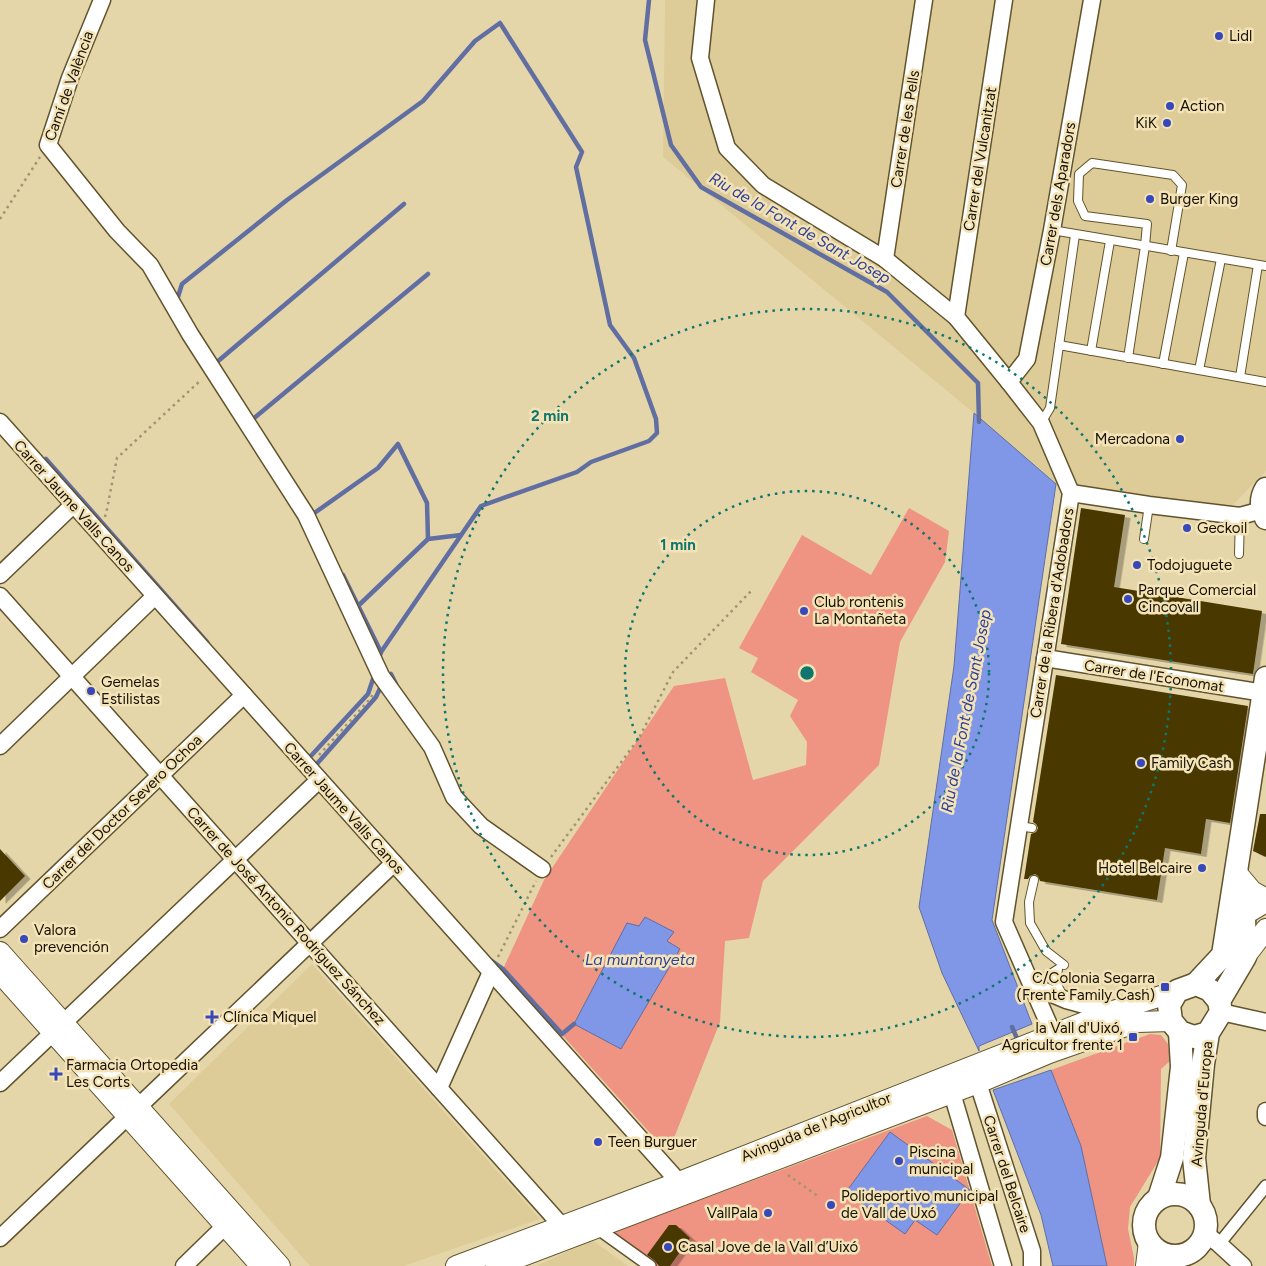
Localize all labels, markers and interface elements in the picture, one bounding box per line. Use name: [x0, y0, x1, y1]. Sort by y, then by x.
place label: Lidl: [1229, 27, 1252, 45]
street label: Camí de València: [41, 29, 97, 143]
marker: Lidl: [1213, 30, 1225, 42]
street label: Carrer de les Pells: [887, 69, 923, 189]
street label: Carrer del Vulcanitzat: [960, 85, 1000, 232]
place label: Action: [1180, 97, 1224, 115]
marker: Action: [1164, 100, 1176, 112]
place label: KiK: [1135, 114, 1158, 132]
marker: KiK: [1161, 117, 1173, 129]
street label: Carrer dels Aparadors: [1037, 121, 1079, 267]
water label: Riu de la Font de Sant Josep: [706, 168, 894, 288]
place label: Burger King: [1160, 190, 1238, 208]
marker: Burger King: [1144, 193, 1156, 205]
text: 2 min: [531, 407, 569, 425]
place label: Mercadona: [1095, 430, 1170, 448]
marker: Mercadona: [1174, 433, 1186, 445]
street label: Carrer Jaume Valls Canos: [10, 436, 138, 576]
street label: Carrer de la Ribera d'Adobadors: [1026, 507, 1078, 719]
place label: Geckoil: [1197, 519, 1247, 537]
marker: Geckoil: [1181, 522, 1193, 534]
text: 1 min: [660, 536, 696, 554]
place label: Todojuguete: [1147, 556, 1232, 574]
marker: Todojuguete: [1131, 559, 1143, 571]
place label: Parque Comercial Cincovall: [1138, 581, 1256, 616]
place label: Club rontenis La Montañeta: [814, 593, 906, 628]
marker: Parque Comercial Cincovall: [1122, 593, 1134, 605]
marker: Club rontenis La Montañeta: [798, 605, 810, 617]
water label: Riu de la Font de Sant Josep: [937, 608, 995, 814]
street label: Carrer de l'Economat: [1083, 656, 1226, 696]
centre of rings: [798, 664, 816, 682]
place label: Gemelas Estilistas: [101, 673, 160, 708]
marker: Gemelas Estilistas: [85, 685, 97, 697]
street label: Carrer del Doctor Severo Ochoa: [39, 731, 205, 893]
street label: Carrer Jaume Valls Canos: [280, 738, 408, 878]
place label: Family Cash: [1151, 754, 1232, 772]
marker: Family Cash: [1135, 757, 1147, 769]
street label: Carrer de José Antonio Rodríguez Sánchez: [183, 803, 389, 1029]
place label: Hotel Belcaire: [1098, 859, 1192, 877]
marker: Hotel Belcaire: [1196, 862, 1208, 874]
place label: Valora prevención: [34, 921, 109, 956]
marker: Valora prevención: [18, 933, 30, 945]
water label: La muntanyeta: [585, 950, 695, 969]
place label: C/Colonia Segarra (Frente Family Cash): [1017, 969, 1155, 1004]
marker: C/Colonia Segarra (Frente Family Cash): [1159, 981, 1171, 993]
place label: Clínica Miquel: [223, 1008, 317, 1026]
marker: Clínica Miquel: [205, 1010, 219, 1024]
place label: la Vall d'Uixó, Agricultor frente 1: [1002, 1019, 1123, 1054]
marker: la Vall d'Uixó, Agricultor frente 1: [1127, 1031, 1139, 1043]
street label: Avinguda d'Europa: [1188, 1040, 1216, 1168]
place label: Farmacia Ortopedia Les Corts: [66, 1056, 198, 1091]
marker: Farmacia Ortopedia Les Corts: [50, 1068, 62, 1080]
street label: Avinguda de l'Agricultor: [738, 1089, 894, 1165]
street label: Carrer del Belcaire: [979, 1113, 1035, 1235]
place label: Teen Burguer: [608, 1133, 697, 1151]
marker: Teen Burguer: [592, 1136, 604, 1148]
place label: Piscina municipal: [909, 1143, 973, 1178]
marker: Piscina municipal: [893, 1155, 905, 1167]
place label: Polideportivo municipal de Vall de Uxó: [841, 1187, 998, 1222]
marker: Polideportivo municipal de Vall de Uxó: [825, 1199, 837, 1211]
place label: VallPala: [707, 1204, 758, 1222]
marker: VallPala: [762, 1207, 774, 1219]
place label: Casal Jove de la Vall d’Uixó: [678, 1238, 859, 1256]
marker: Casal Jove de la Vall d’Uixó: [662, 1241, 674, 1253]

